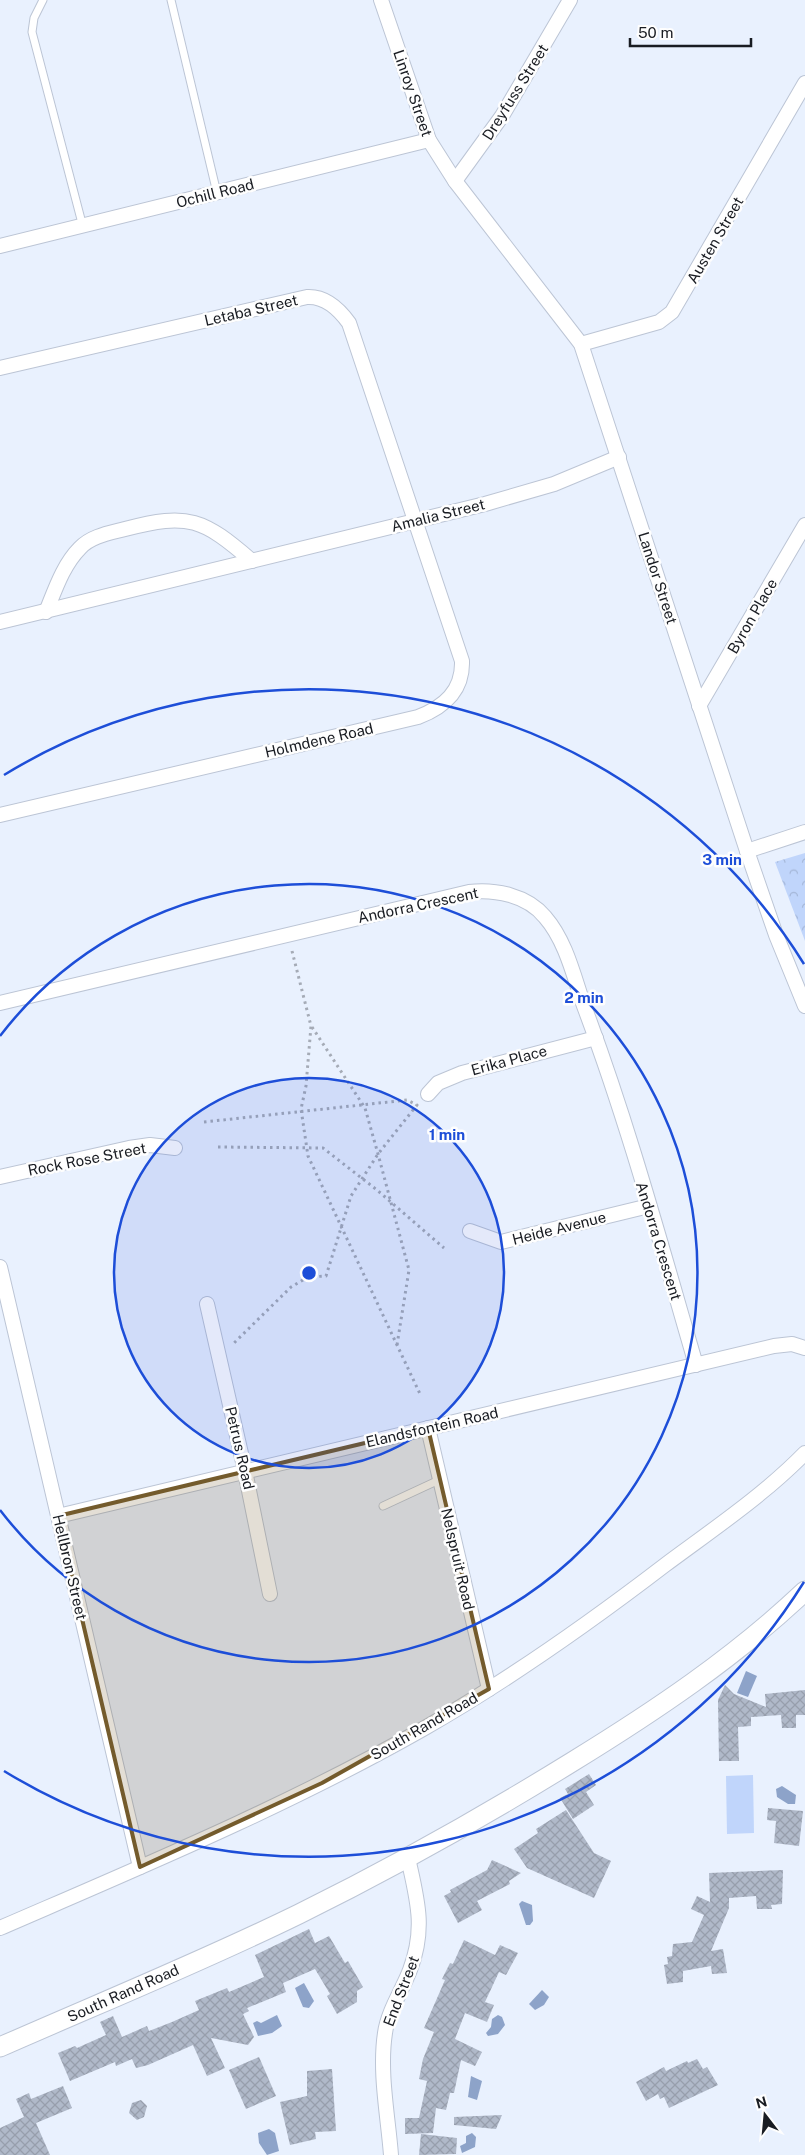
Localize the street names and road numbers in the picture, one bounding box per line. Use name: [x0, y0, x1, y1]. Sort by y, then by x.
street label: Dreyfuss Street: [479, 41, 551, 143]
street label: Linroy Street: [390, 47, 436, 139]
street label: Ochill Road: [174, 175, 256, 211]
street label: Austen Street: [683, 194, 747, 286]
street label: Letaba Street: [203, 291, 299, 329]
street label: Amalia Street: [389, 495, 487, 535]
street label: Landor Street: [635, 530, 681, 626]
street label: Byron Place: [724, 576, 780, 656]
street label: Holmdene Road: [263, 719, 375, 761]
street label: Andorra Crescent: [356, 884, 480, 926]
street label: Erika Place: [469, 1042, 549, 1078]
street label: Rock Rose Street: [26, 1139, 148, 1179]
street label: Andorra Crescent: [633, 1180, 685, 1302]
street label: Heide Avenue: [510, 1208, 608, 1248]
street label: Elandsfontein Road: [364, 1403, 500, 1451]
street label: Petrus Road: [222, 1405, 258, 1491]
street label: Nelspruit Road: [438, 1506, 478, 1612]
street label: Hellbron Street: [50, 1512, 90, 1622]
street label: South Rand Road: [368, 1689, 480, 1763]
street label: End Street: [380, 1953, 422, 2029]
street label: South Rand Road: [65, 1961, 181, 2025]

